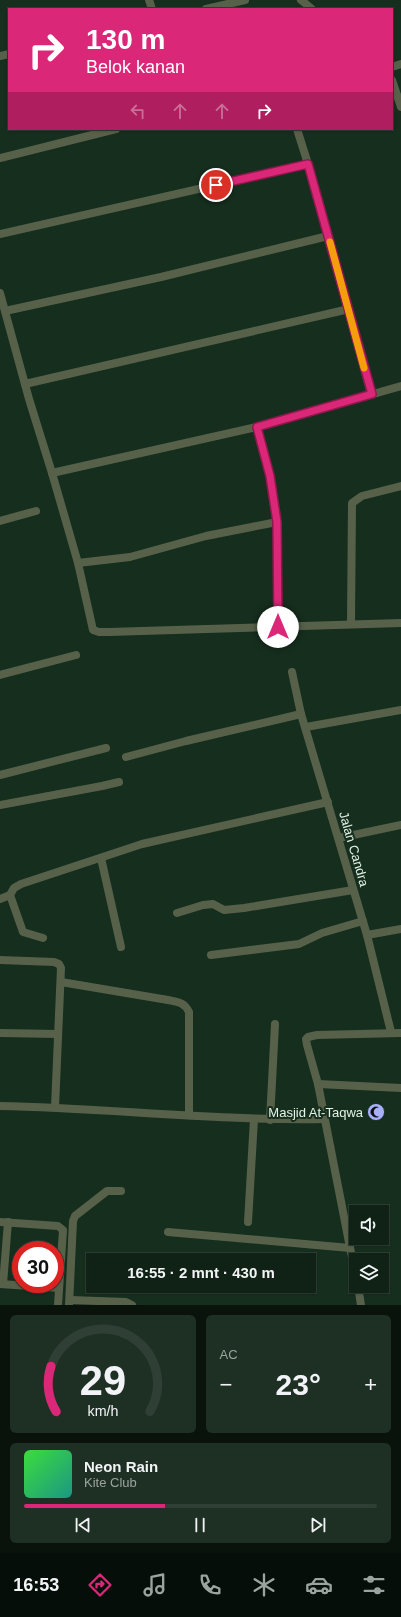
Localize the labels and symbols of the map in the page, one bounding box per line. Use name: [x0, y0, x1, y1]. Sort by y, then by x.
pin: [199, 168, 233, 202]
position arrow: [257, 606, 299, 648]
street label: Jalan Candra: [336, 810, 372, 889]
mosque icon: Masjid At-Taqwa: [366, 1102, 386, 1122]
place label: Masjid At-Taqwa: [268, 1105, 364, 1120]
speed limit sign: 30: [12, 1241, 64, 1293]

